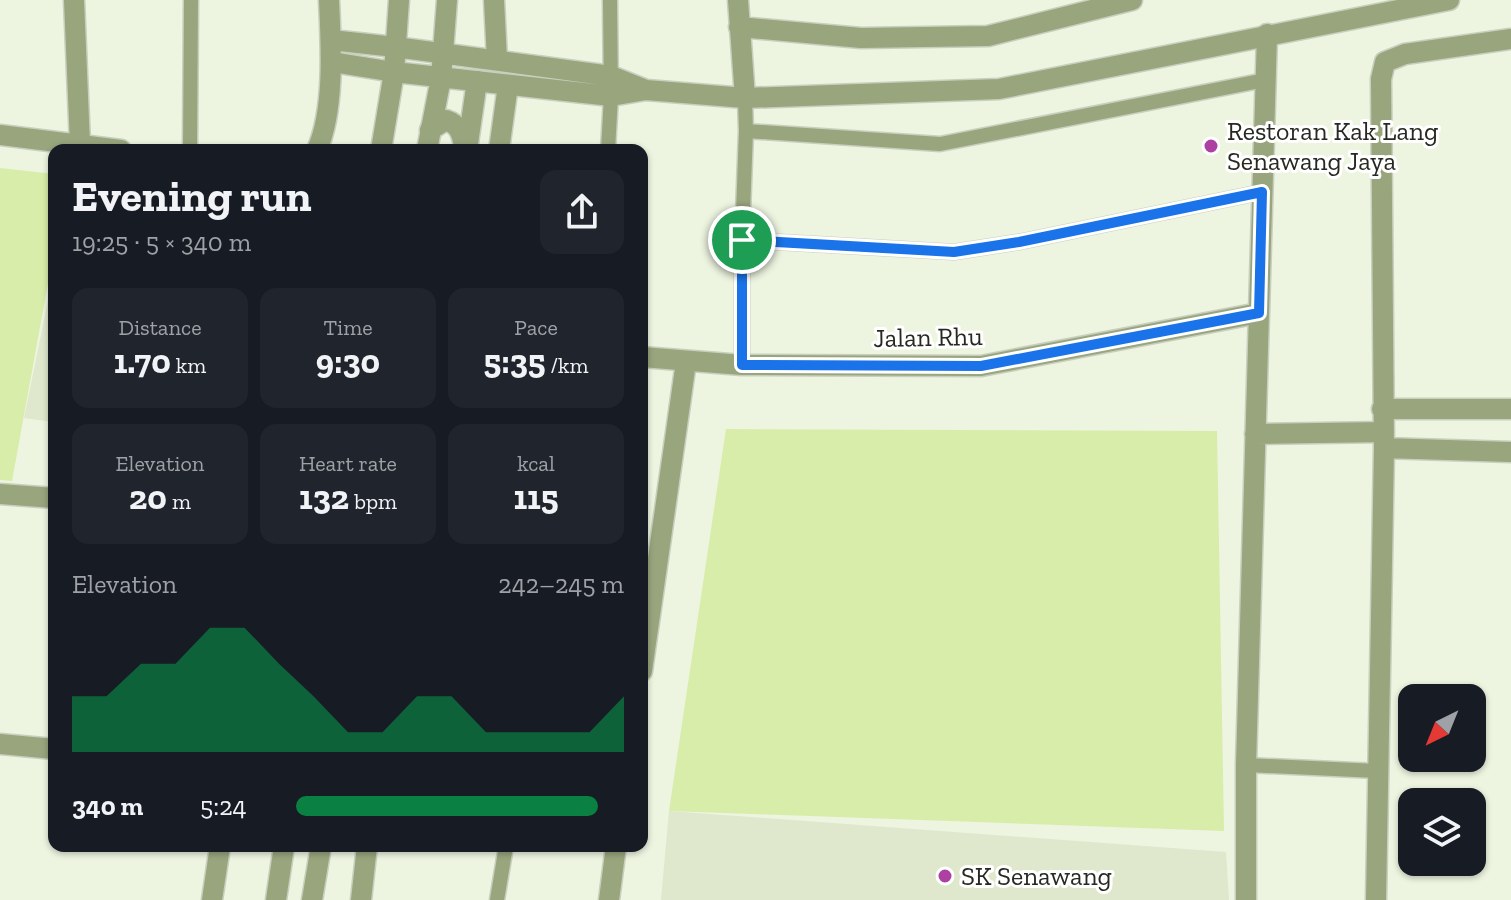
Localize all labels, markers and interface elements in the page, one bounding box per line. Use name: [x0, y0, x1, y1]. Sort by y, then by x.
place label: Restoran Kak Lang Senawang Jaya: [1227, 115, 1438, 177]
marker: Restoran Kak Lang Senawang Jaya: [1202, 137, 1220, 155]
text: Evening run: [72, 169, 312, 222]
button: share: [540, 170, 624, 254]
pin: [708, 206, 776, 274]
icon: arrive: [720, 218, 764, 262]
text: 19:25 · 5 × 340 m: [72, 226, 251, 258]
text: Distance: [118, 314, 202, 341]
text: Time: [323, 314, 373, 341]
text: Pace: [514, 314, 558, 341]
street label: Jalan Rhu: [873, 320, 983, 354]
text: 1.70: [114, 341, 171, 382]
text: 9:30: [316, 341, 380, 382]
text: 5:35: [484, 341, 546, 382]
text: km: [171, 352, 206, 379]
text: /km: [546, 352, 588, 379]
text: Elevation: [116, 450, 204, 477]
text: Heart rate: [299, 450, 397, 477]
text: kcal: [517, 450, 555, 477]
text: 20: [129, 477, 167, 518]
text: 132: [299, 477, 349, 518]
text: 115: [513, 477, 559, 518]
text: m: [167, 488, 191, 515]
text: bpm: [349, 488, 397, 515]
text: Elevation: [72, 568, 177, 600]
text: 242–245 m: [498, 568, 624, 600]
north arrow: [1398, 684, 1486, 772]
map controls: [1398, 684, 1486, 876]
button: layers: [1398, 788, 1486, 876]
text: 340 m: [72, 790, 143, 822]
text: 5:24: [200, 790, 247, 822]
place label: SK Senawang: [961, 860, 1112, 892]
marker: SK Senawang: [936, 867, 954, 885]

